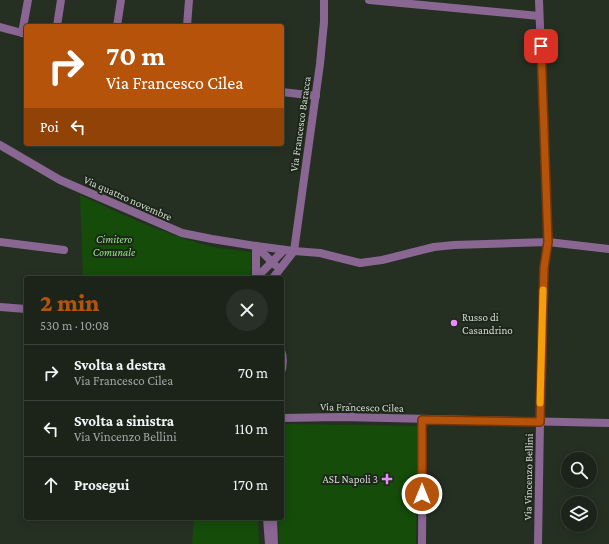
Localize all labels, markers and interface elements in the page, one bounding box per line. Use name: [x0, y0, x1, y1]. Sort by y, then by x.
pin: [524, 29, 558, 63]
icon: arrive: [530, 35, 552, 57]
icon: right: [40, 40, 92, 92]
text: 70 m: [106, 40, 165, 71]
text: Via Francesco Cilea: [106, 73, 244, 93]
street label: Via Francesco Baracca: [287, 76, 313, 172]
icon: left: [67, 116, 89, 138]
text: Poi: [40, 119, 59, 135]
street label: Via quattro novembre: [82, 173, 174, 224]
park label: Cimitero Comunale: [93, 233, 136, 258]
text: 2 min: [40, 289, 99, 316]
button: close: [226, 289, 268, 331]
place label: Russo di Casandrino: [462, 311, 513, 336]
text: 530 m · 10:08: [40, 318, 109, 333]
marker: Russo di Casandrino: [449, 318, 459, 328]
text: Svolta a destra: [74, 357, 166, 373]
icon: right: [40, 362, 62, 384]
text: 70 m: [238, 365, 268, 381]
text: Via Francesco Cilea: [74, 373, 173, 388]
street label: Via Francesco Cilea: [320, 400, 404, 414]
text: Svolta a sinistra: [74, 413, 174, 429]
icon: left: [40, 418, 62, 440]
text: 110 m: [235, 421, 268, 437]
text: Via Vincenzo Bellini: [74, 429, 177, 444]
street label: Via Vincenzo Bellini: [521, 433, 535, 520]
map controls: [561, 452, 597, 532]
button: search: [561, 452, 597, 488]
place label: ASL Napoli 3: [323, 473, 378, 486]
marker: ASL Napoli 3: [381, 473, 393, 485]
position arrow: [401, 473, 443, 515]
icon: ahead: [40, 474, 62, 496]
text: Prosegui: [74, 477, 129, 493]
text: 170 m: [233, 477, 268, 493]
button: layers: [561, 496, 597, 532]

